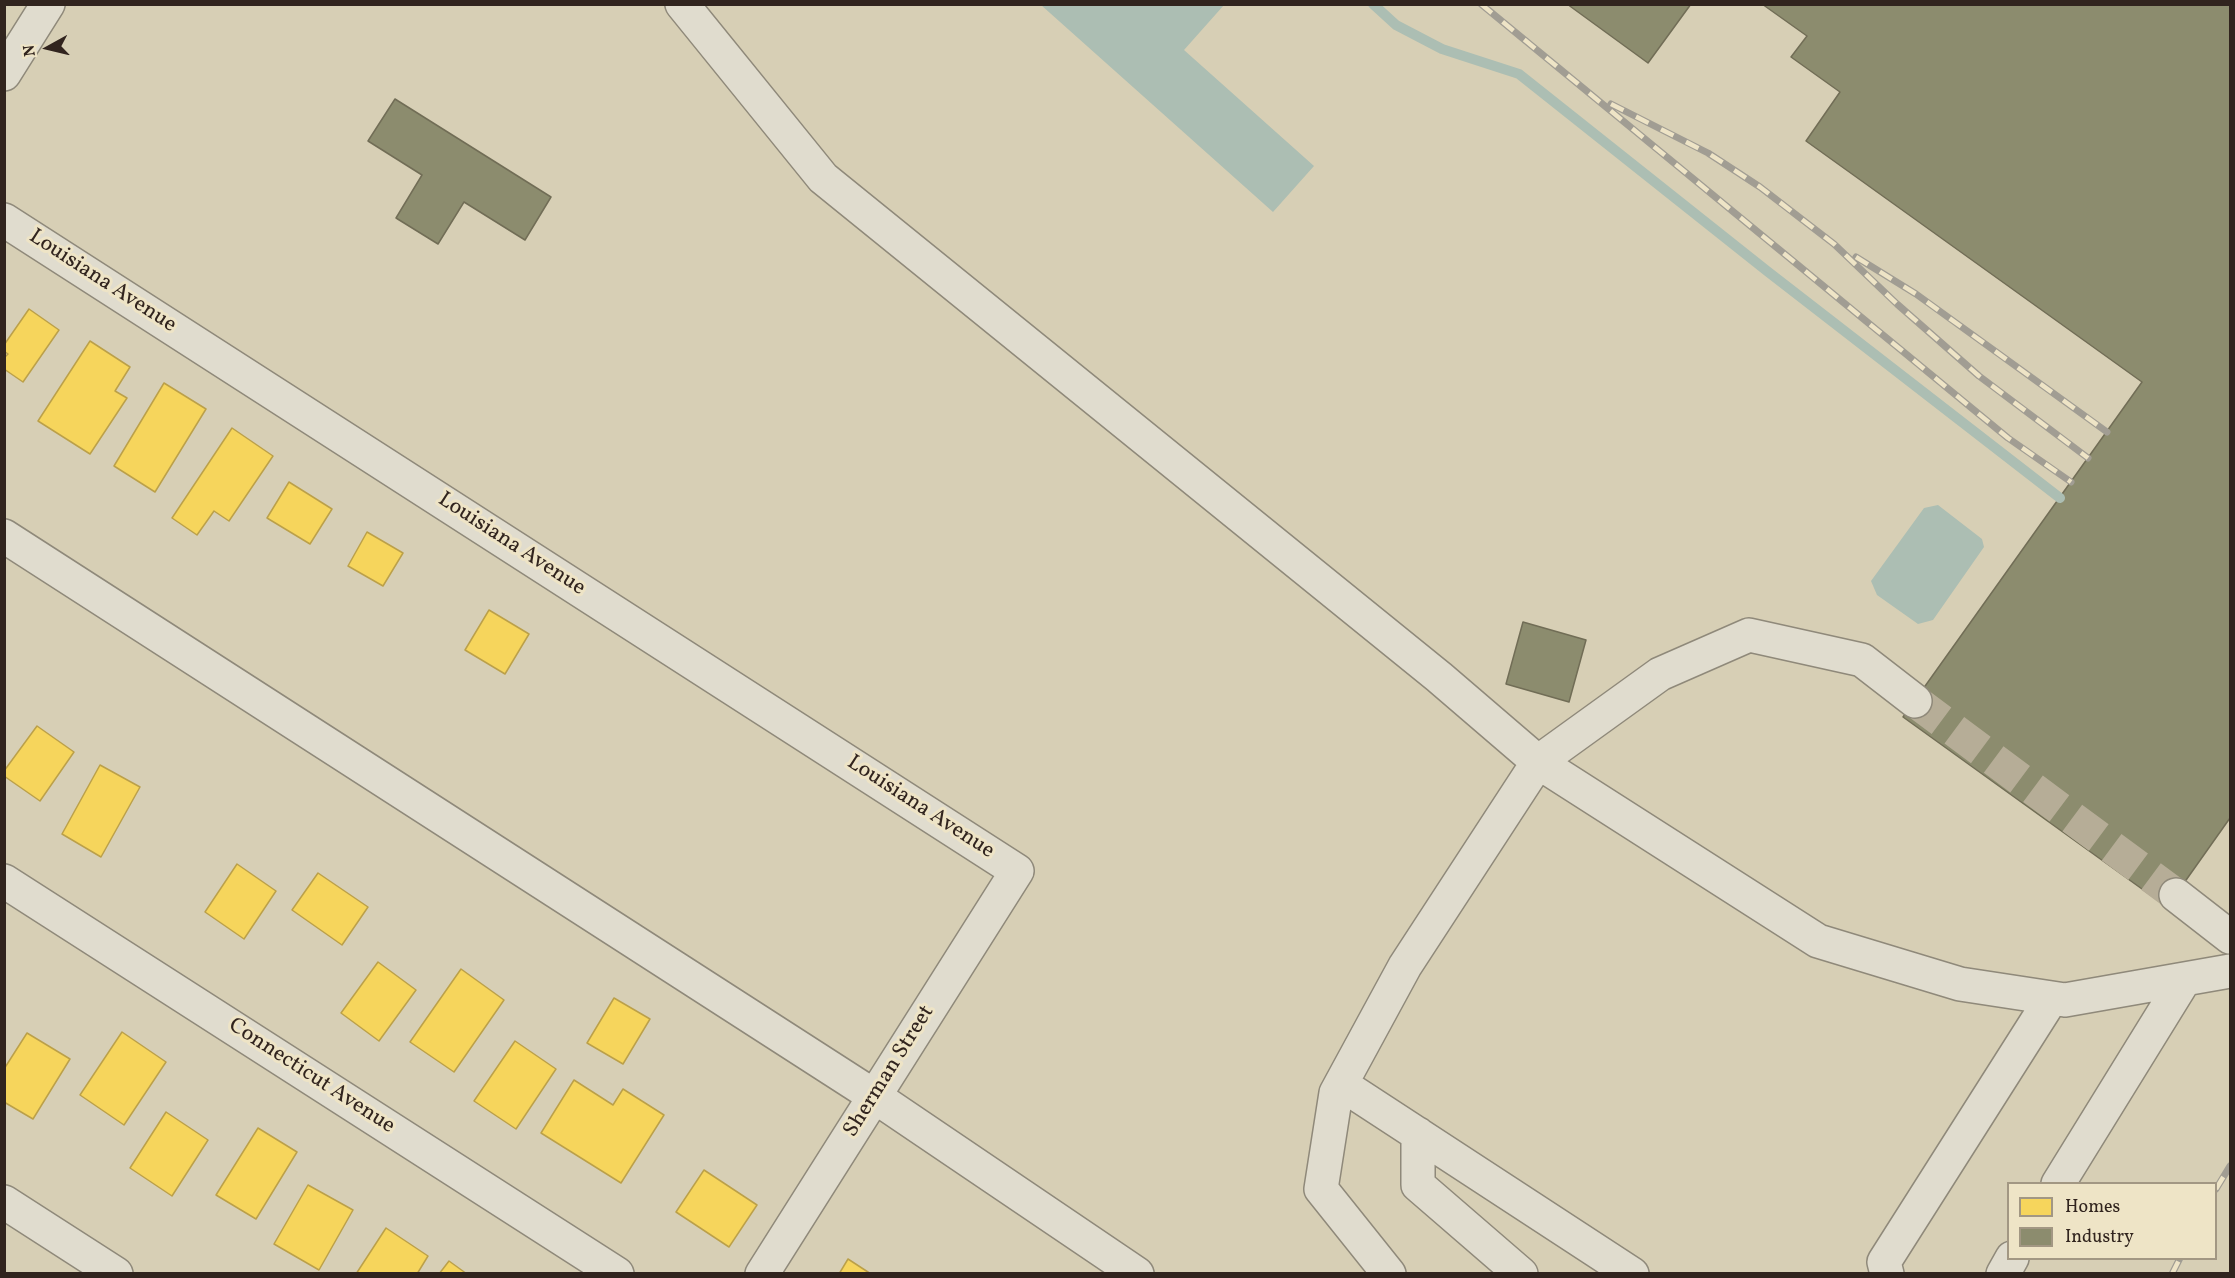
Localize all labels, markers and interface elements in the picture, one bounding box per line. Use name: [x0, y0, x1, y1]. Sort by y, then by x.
north arrow: [18, 18, 78, 78]
text: N: [18, 43, 42, 58]
street label: Louisiana Avenue: [23, 224, 181, 340]
street label: Louisiana Avenue: [432, 487, 590, 603]
street label: Louisiana Avenue: [841, 750, 999, 866]
street label: Sherman Street: [839, 1001, 941, 1143]
street label: Connecticut Avenue: [223, 1013, 399, 1141]
legend: [2007, 1182, 2217, 1260]
text: Homes: [2065, 1195, 2120, 1220]
text: Industry: [2065, 1225, 2134, 1250]

